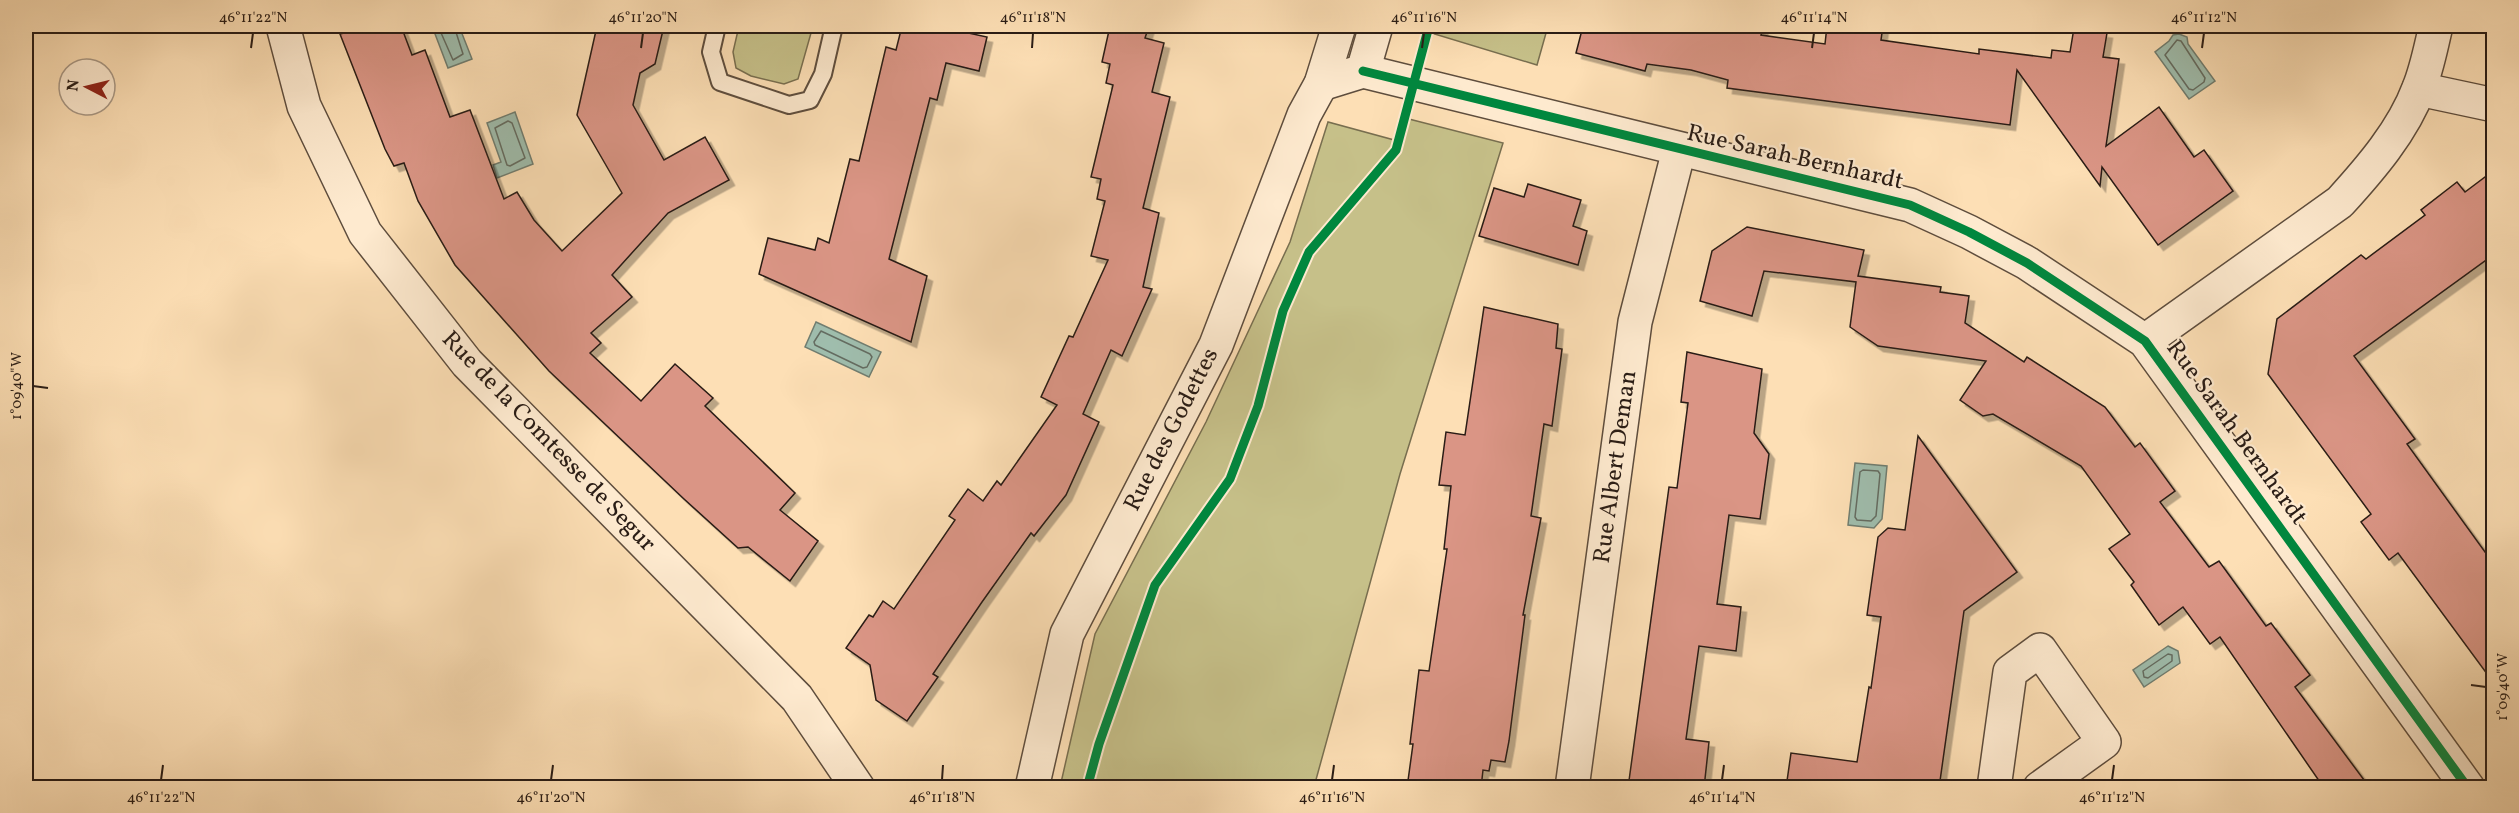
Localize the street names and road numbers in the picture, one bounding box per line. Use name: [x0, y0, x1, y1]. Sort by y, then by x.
street label: Rue Sarah Bernhardt: [1683, 117, 1907, 199]
street label: Rue de la Comtesse de Segur: [433, 324, 663, 560]
street label: Rue Sarah Bernhardt: [2157, 333, 2315, 533]
street label: Rue des Godettes: [1116, 342, 1228, 518]
street label: Rue Albert Deman: [1586, 368, 1646, 566]

